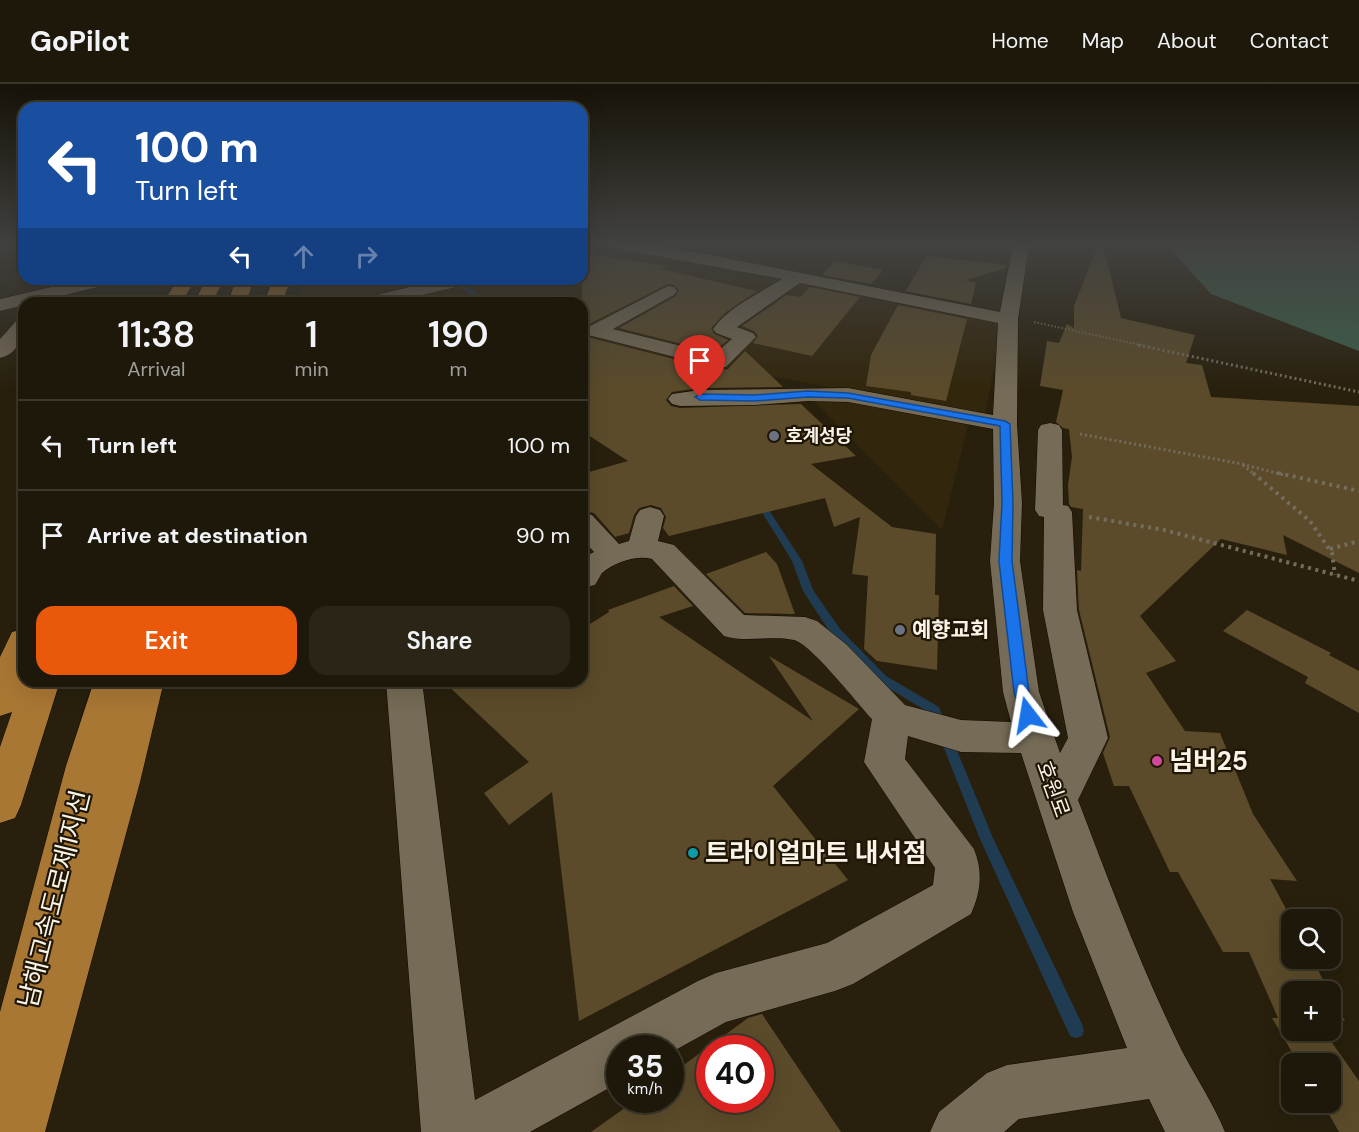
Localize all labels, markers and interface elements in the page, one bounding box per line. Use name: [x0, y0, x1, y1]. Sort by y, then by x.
text: GoPilot: [30, 23, 130, 60]
text: Home: [991, 27, 1049, 55]
text: Map: [1082, 27, 1124, 55]
text: About: [1157, 27, 1217, 55]
text: Contact: [1250, 27, 1329, 55]
text: 100 m: [135, 120, 259, 175]
icon: left: [36, 126, 114, 204]
text: Turn left: [135, 173, 238, 208]
icon: left: [224, 240, 257, 273]
icon: ahead: [287, 240, 320, 273]
icon: right: [350, 240, 383, 273]
text: 11:38: [117, 311, 195, 358]
text: 1: [305, 311, 318, 358]
text: 190: [428, 311, 489, 358]
pin: [674, 335, 725, 397]
icon: arrive: [683, 344, 716, 377]
text: Arrival: [127, 356, 185, 382]
text: min: [295, 356, 329, 382]
text: m: [449, 356, 467, 382]
place label: 호계성당: [786, 424, 852, 448]
icon: left: [36, 429, 69, 462]
marker: 호계성당: [767, 429, 781, 443]
text: Turn left: [87, 431, 177, 460]
text: 100 m: [508, 431, 570, 460]
icon: arrive: [36, 519, 69, 552]
text: Arrive at destination: [87, 521, 308, 550]
text: 90 m: [516, 521, 570, 550]
button: Exit: [36, 606, 297, 675]
button: Share: [309, 606, 570, 675]
place label: 예향교회: [912, 616, 989, 644]
marker: 예향교회: [893, 623, 907, 637]
position arrow: [996, 683, 1060, 747]
place label: 넘버25: [1169, 744, 1248, 778]
marker: 넘버25: [1150, 754, 1164, 768]
street label: 호원로: [1030, 757, 1076, 821]
street label: 남해고속도로제1지선: [10, 787, 98, 1011]
place label: 트라이얼마트 내서점: [705, 836, 926, 870]
marker: 트라이얼마트 내서점: [686, 846, 700, 860]
map controls: [1281, 909, 1341, 1113]
button: search: [1281, 909, 1341, 969]
button: +: [1281, 981, 1341, 1041]
speed limit sign: 40: [696, 1035, 774, 1113]
text: 35: [627, 1047, 663, 1086]
button: −: [1281, 1053, 1341, 1113]
text: km/h: [627, 1079, 663, 1099]

